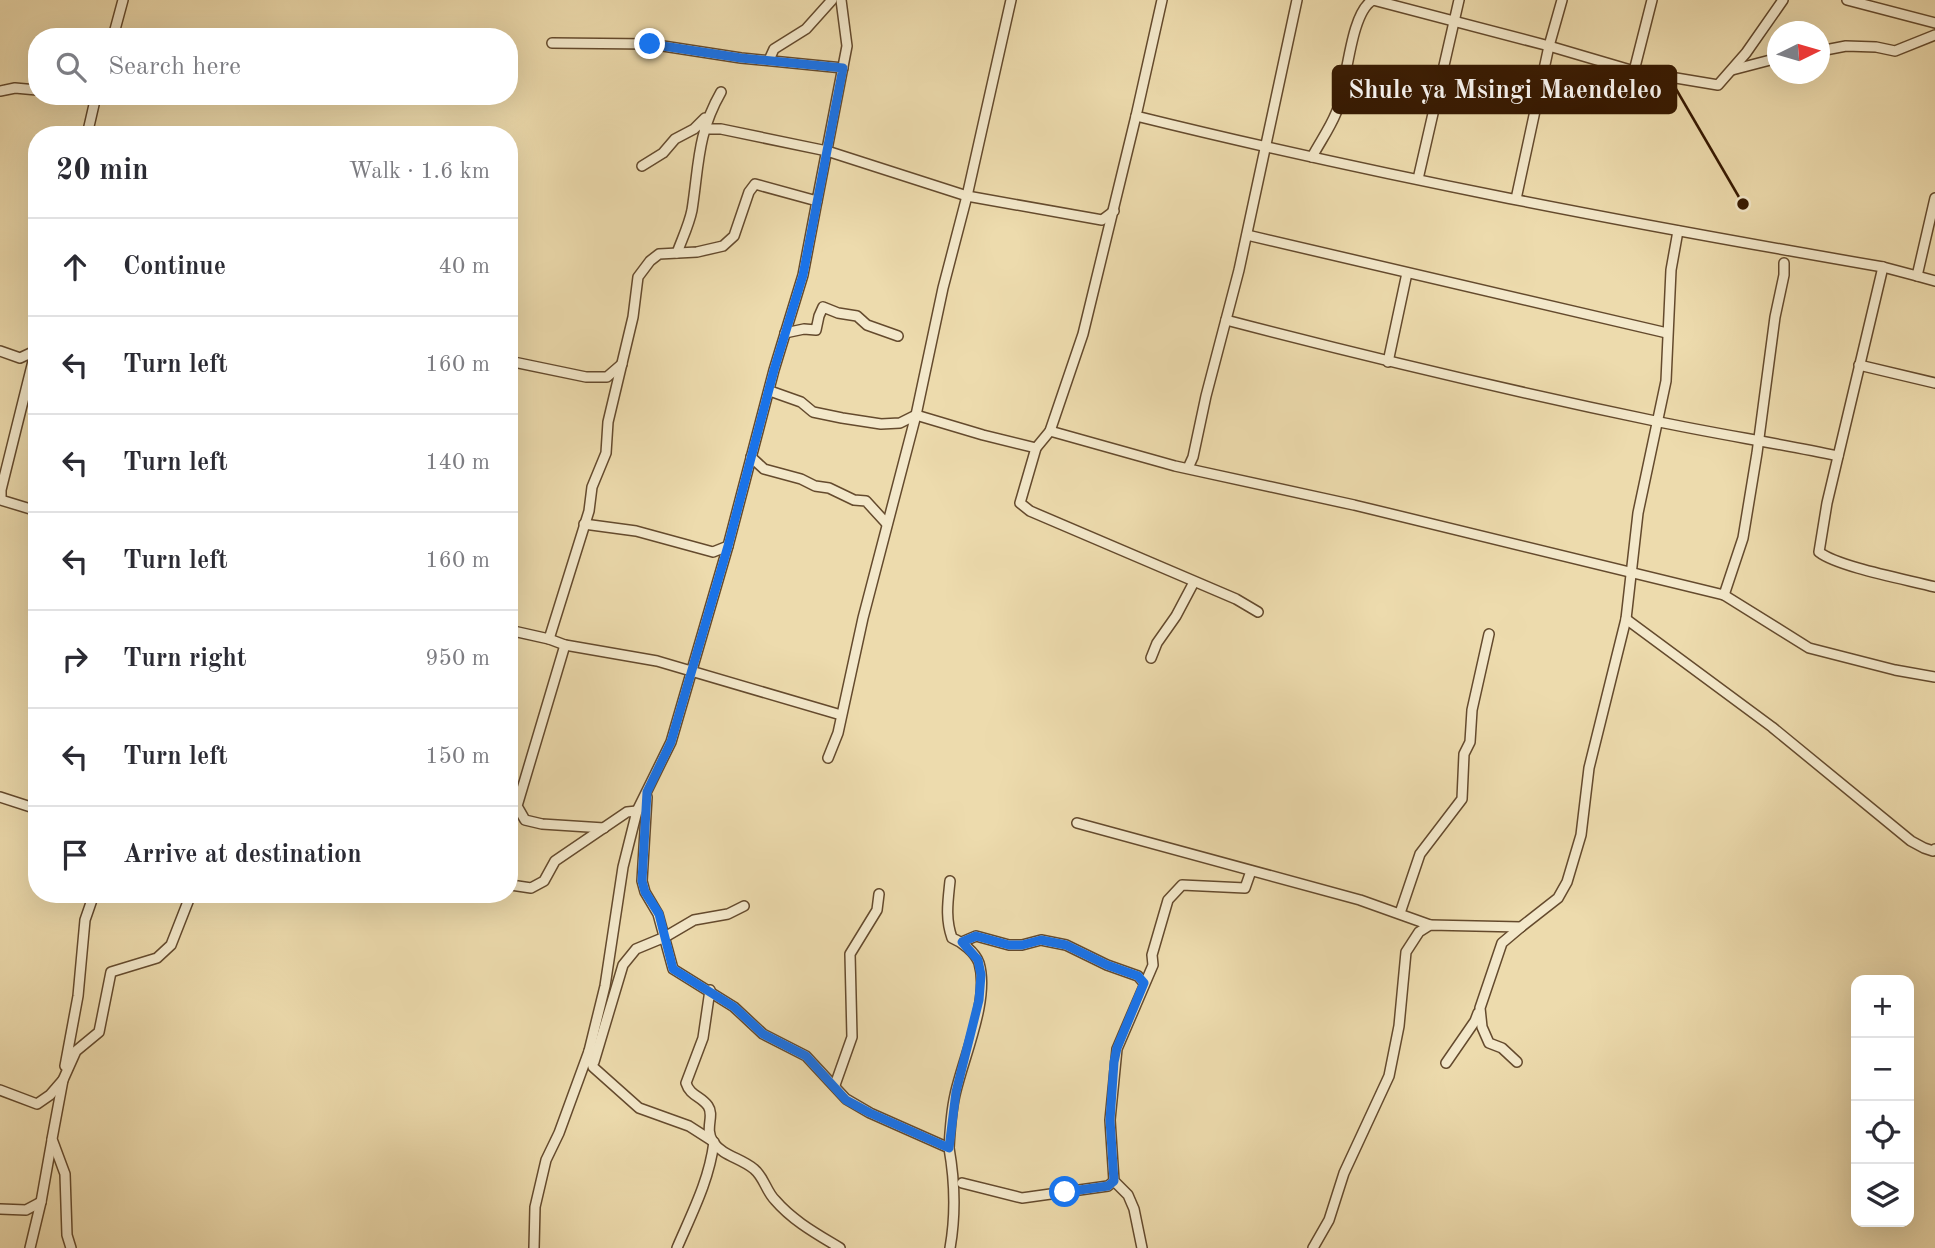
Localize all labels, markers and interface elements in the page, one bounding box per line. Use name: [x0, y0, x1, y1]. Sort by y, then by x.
north arrow: [1767, 21, 1830, 84]
search box: [28, 28, 518, 105]
route end: [634, 28, 665, 59]
icon: search: [52, 48, 90, 86]
text: Search here: [108, 54, 241, 80]
callout: Shule ya Msingi Maendeleo: [1333, 66, 1676, 113]
text: Shule ya Msingi Maendeleo: [1348, 78, 1662, 104]
text: 20 min: [56, 156, 149, 186]
text: Walk · 1.6 km: [349, 160, 490, 183]
icon: ahead: [56, 248, 94, 286]
text: Continue: [123, 254, 226, 280]
text: 40 m: [439, 255, 490, 278]
icon: left: [56, 346, 94, 384]
text: Turn left: [123, 352, 228, 378]
text: 160 m: [425, 353, 490, 376]
icon: left: [56, 444, 94, 482]
text: Turn left: [123, 450, 228, 476]
text: 140 m: [425, 451, 490, 474]
icon: left: [56, 542, 94, 580]
text: Turn left: [123, 548, 228, 574]
text: 160 m: [425, 549, 490, 572]
icon: right: [56, 640, 94, 678]
text: Turn right: [123, 646, 246, 672]
text: 950 m: [425, 647, 490, 670]
icon: left: [56, 738, 94, 776]
text: Turn left: [123, 744, 228, 770]
text: 150 m: [425, 745, 490, 768]
icon: arrive: [56, 836, 94, 874]
text: Arrive at destination: [123, 842, 362, 868]
map controls: [1851, 975, 1914, 1227]
button: +: [1851, 975, 1914, 1038]
button: −: [1851, 1038, 1914, 1101]
button: locate: [1851, 1101, 1914, 1164]
button: layers: [1851, 1164, 1914, 1227]
route start: [1049, 1176, 1080, 1207]

